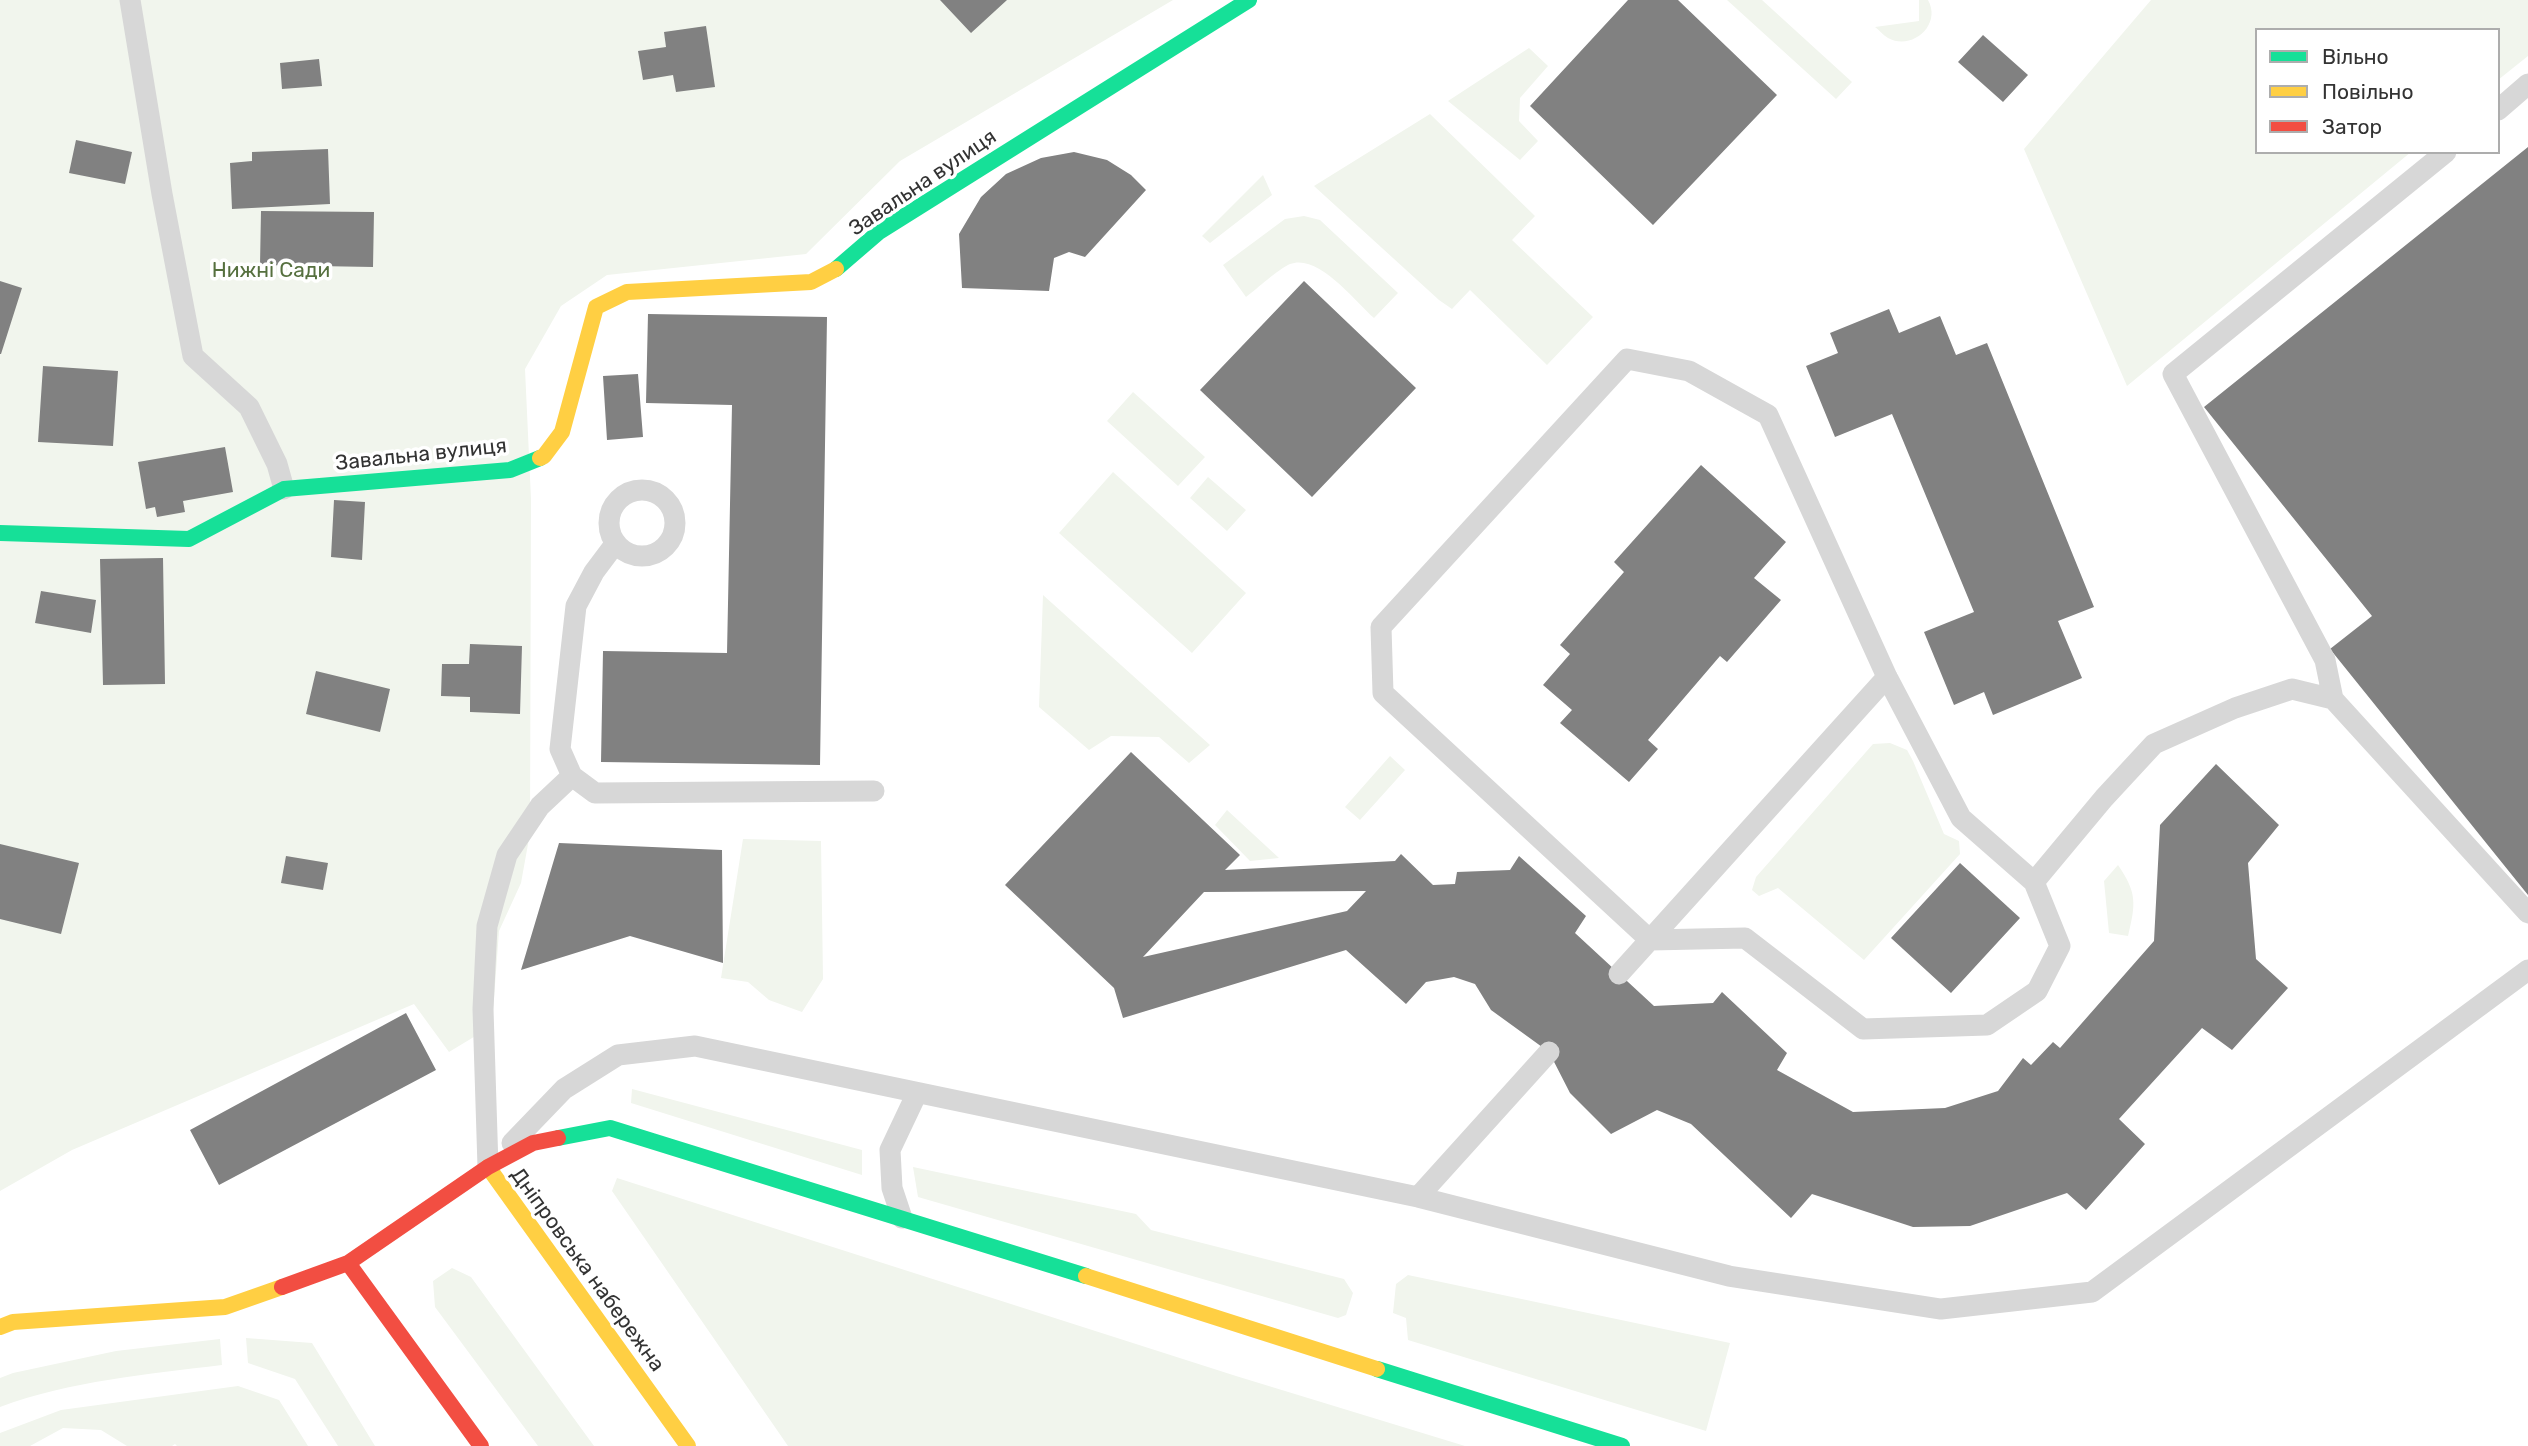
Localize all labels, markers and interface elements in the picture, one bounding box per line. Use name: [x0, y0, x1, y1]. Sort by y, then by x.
legend: [2255, 28, 2500, 154]
text: Вільно: [2322, 44, 2389, 69]
text: Повільно: [2322, 79, 2413, 104]
text: Затор: [2322, 114, 2382, 139]
street label: Завальна вулиця: [845, 124, 1001, 242]
park label: Нижні Сади: [212, 258, 330, 284]
street label: Завальна вулиця: [334, 433, 508, 477]
street label: Дніпровська набережна: [505, 1163, 669, 1377]

